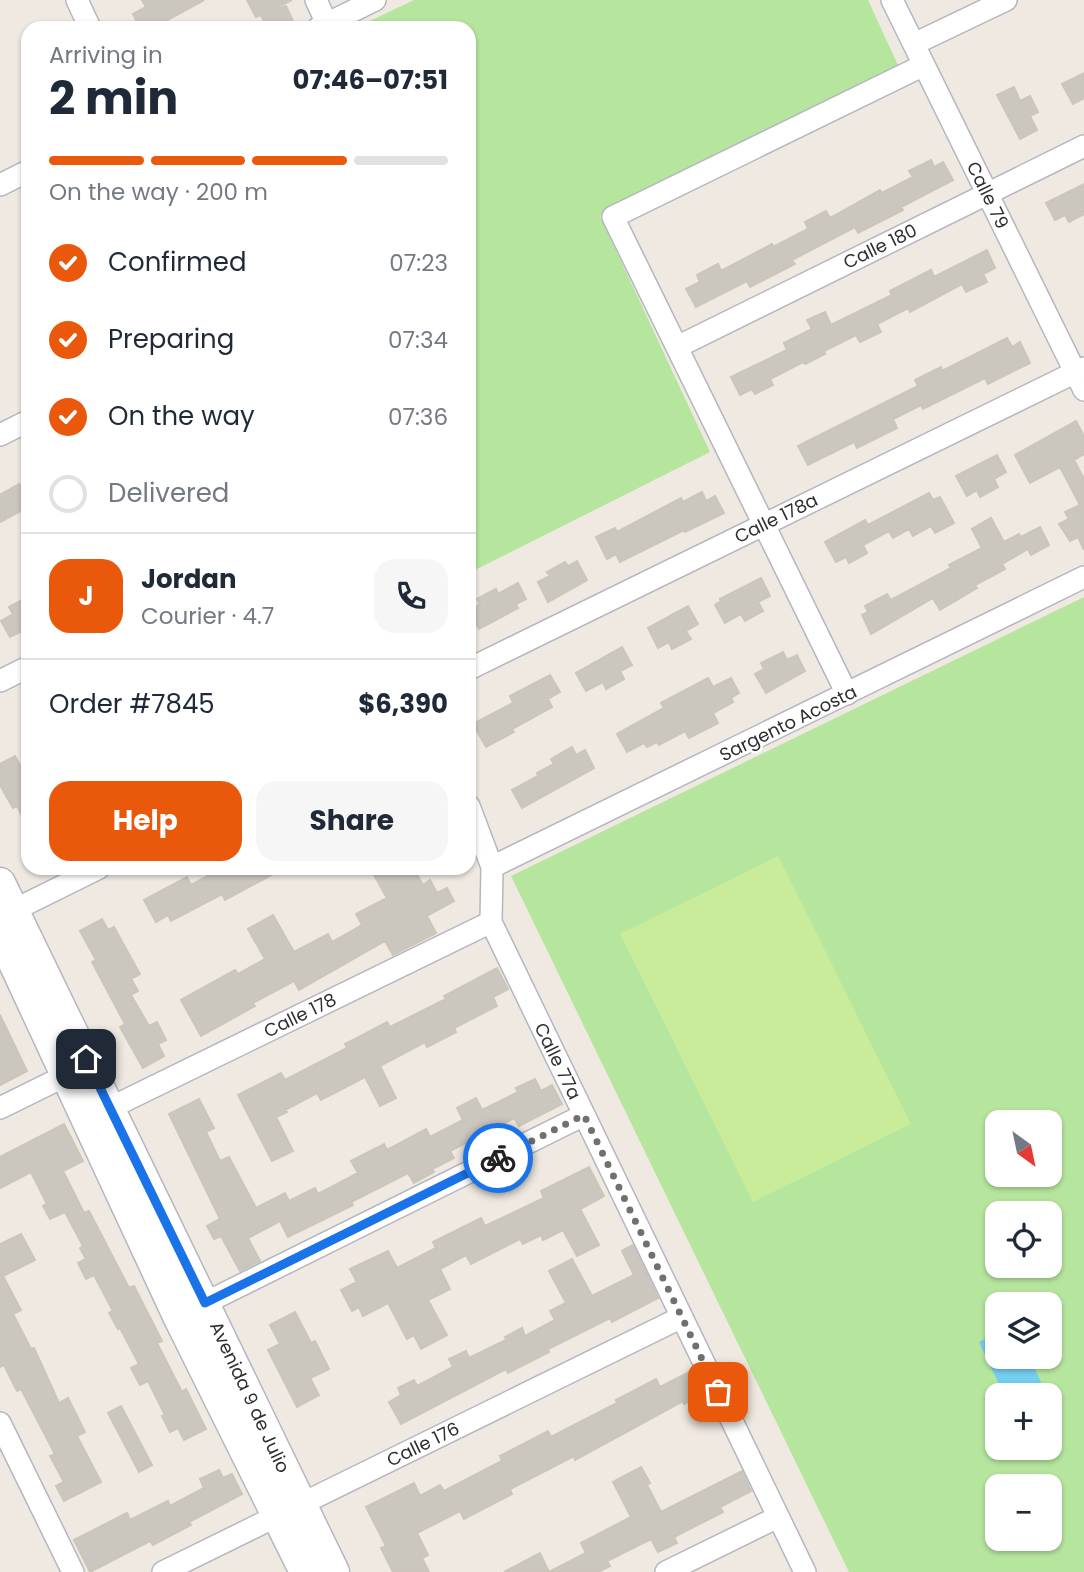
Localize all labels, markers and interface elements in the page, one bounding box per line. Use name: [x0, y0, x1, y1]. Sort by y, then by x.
text: Arriving in: [49, 39, 163, 71]
text: 07:46–07:51: [293, 62, 448, 98]
text: 2 min: [49, 66, 178, 130]
street label: Calle 79: [961, 157, 1015, 233]
text: On the way · 200 m: [49, 176, 268, 208]
street label: Calle 180: [839, 217, 921, 275]
icon: check: [49, 244, 87, 282]
text: Confirmed: [108, 244, 246, 280]
text: 07:23: [389, 247, 448, 279]
icon: check: [49, 321, 87, 359]
text: Preparing: [108, 321, 234, 357]
text: 07:34: [388, 324, 448, 356]
icon: check: [49, 398, 87, 436]
text: On the way: [108, 398, 255, 434]
text: 07:36: [388, 401, 448, 433]
text: Delivered: [108, 475, 229, 511]
street label: Calle 178a: [730, 487, 822, 549]
button: phone: [374, 559, 448, 633]
text: Jordan: [141, 561, 237, 597]
text: J: [78, 578, 94, 614]
text: Courier · 4.7: [141, 600, 274, 632]
street label: Sargento Acosta: [715, 679, 861, 767]
text: Order #7845: [49, 686, 215, 722]
text: $6,390: [358, 686, 448, 722]
button: Help: [49, 781, 242, 861]
button: Share: [256, 781, 448, 861]
street label: Calle 178: [260, 987, 340, 1043]
street label: Calle 77a: [529, 1018, 587, 1104]
pin: [56, 1029, 116, 1089]
icon: home: [67, 1040, 105, 1078]
north arrow: [985, 1110, 1062, 1186]
map controls: [985, 1110, 1062, 1551]
courier: [463, 1123, 533, 1193]
icon: bike: [479, 1139, 517, 1177]
button: locate: [985, 1201, 1062, 1278]
button: layers: [985, 1292, 1062, 1369]
street label: Avenida 9 de Julio: [204, 1317, 296, 1477]
pin: [688, 1362, 748, 1422]
icon: bag: [699, 1373, 737, 1411]
button: +: [985, 1383, 1062, 1460]
street label: Calle 176: [383, 1416, 463, 1472]
button: −: [985, 1474, 1062, 1551]

